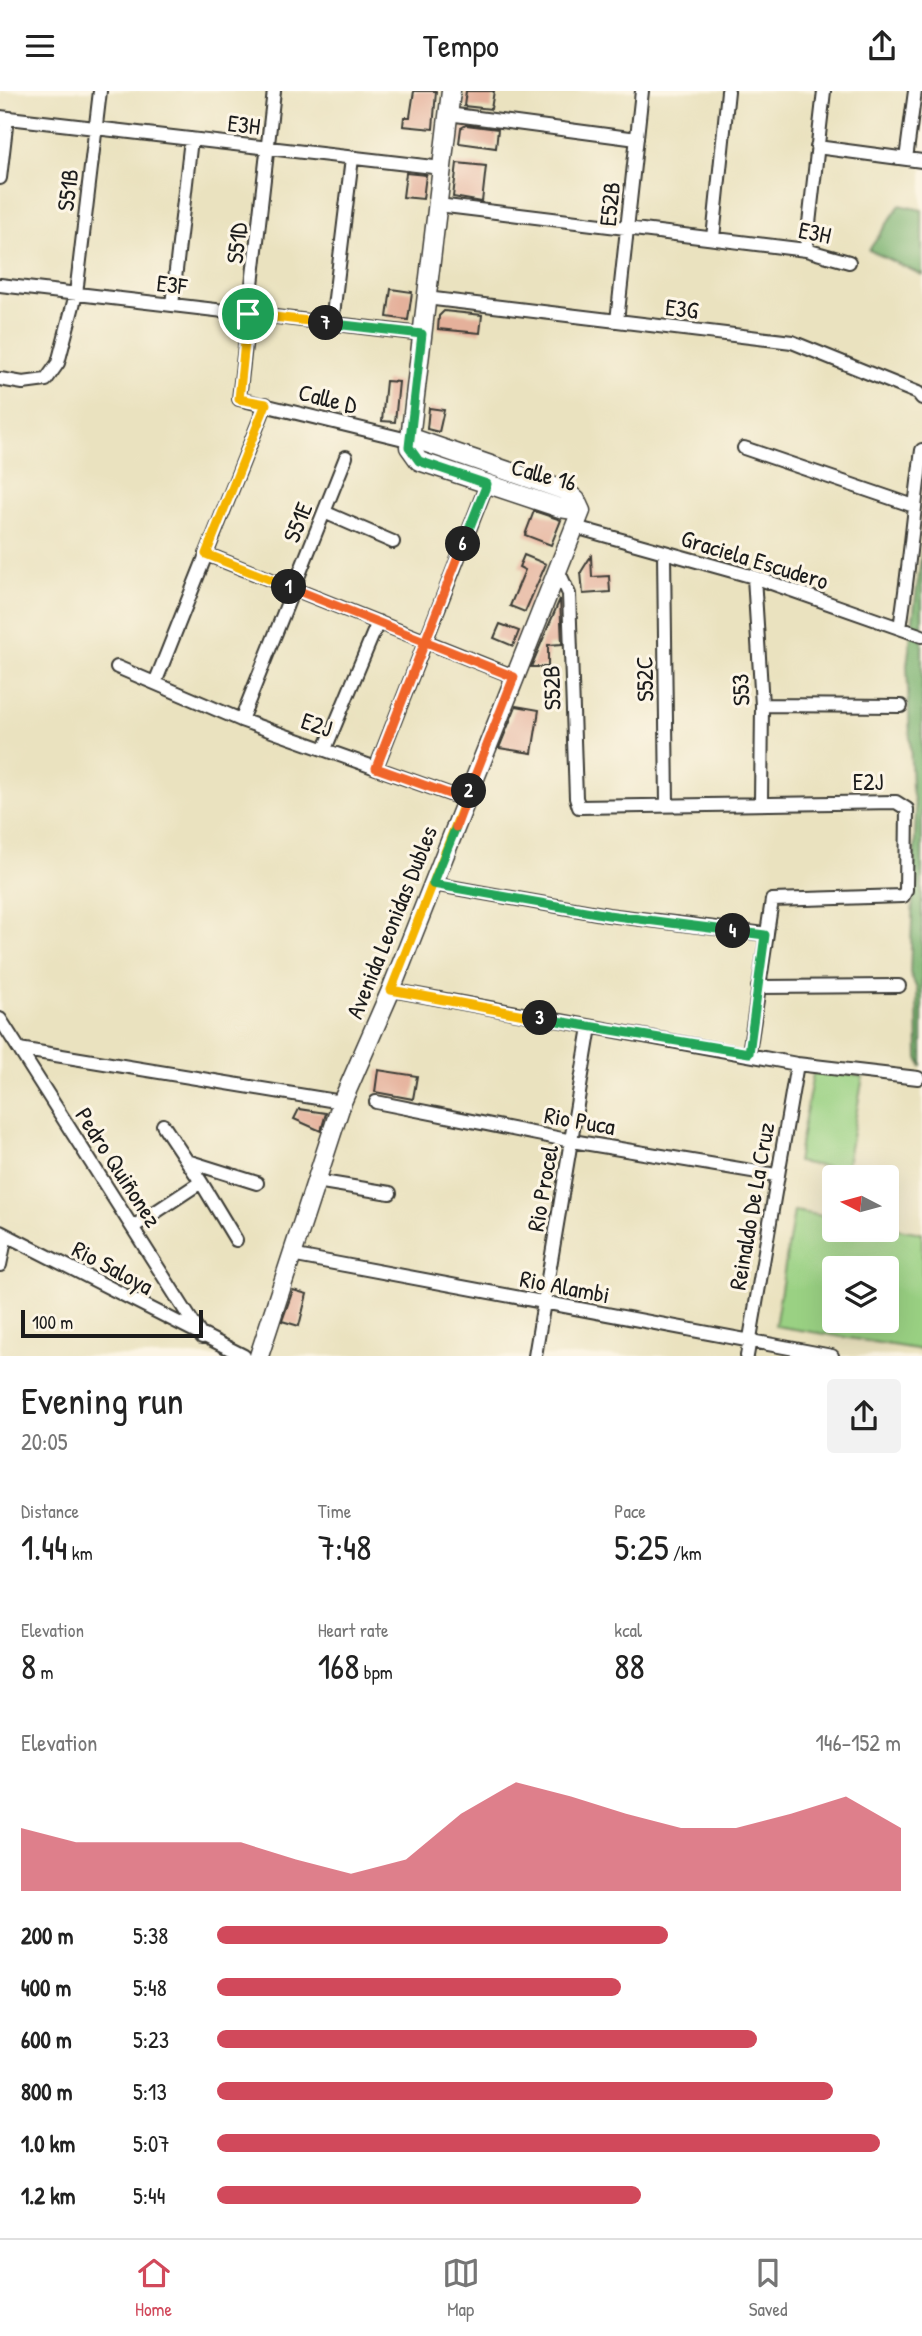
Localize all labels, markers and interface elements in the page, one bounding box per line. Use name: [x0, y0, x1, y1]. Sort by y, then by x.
text: Tempo: [423, 24, 499, 67]
icon: menu: [21, 27, 59, 65]
icon: share: [863, 27, 901, 65]
street label: E3H: [226, 106, 262, 142]
street label: S51B: [49, 167, 85, 213]
street label: E52B: [591, 180, 627, 228]
street label: E3H: [796, 213, 834, 251]
street label: S51D: [218, 220, 254, 265]
street label: E3F: [155, 266, 190, 302]
pin: [218, 284, 278, 344]
street label: E3G: [664, 290, 701, 326]
icon: arrive: [229, 295, 267, 333]
pin: 7: [308, 306, 344, 341]
text: 7: [321, 309, 330, 335]
street label: Calle D: [295, 375, 361, 421]
street label: Calle 16: [508, 450, 580, 498]
street label: S51E: [275, 497, 320, 547]
street label: Graciela Escudero: [677, 521, 833, 597]
pin: 6: [446, 526, 480, 561]
text: 6: [459, 530, 466, 556]
pin: 1: [272, 569, 306, 605]
text: 1: [285, 573, 292, 599]
street label: S52C: [628, 656, 660, 702]
street label: S52B: [534, 665, 568, 711]
street label: S53: [723, 673, 757, 707]
street label: E2J: [297, 704, 337, 744]
street label: E2J: [853, 765, 883, 797]
pin: 2: [452, 773, 486, 809]
text: 2: [464, 777, 473, 803]
street label: Avenida Leonidas Dubles: [338, 821, 444, 1023]
pin: 4: [716, 913, 750, 949]
text: 4: [729, 917, 736, 943]
pin: 3: [522, 1000, 558, 1035]
text: 3: [535, 1004, 544, 1030]
street label: Rio Puca: [542, 1098, 618, 1142]
street label: Pedro Quiñonez: [68, 1101, 170, 1233]
street label: Reinaldo De La Cruz: [721, 1120, 781, 1292]
street label: Rio Procel: [519, 1142, 565, 1234]
north arrow: [822, 1165, 900, 1243]
map controls: [822, 1165, 899, 1333]
street label: Rio Saloya: [67, 1232, 159, 1302]
button: layers: [822, 1256, 899, 1333]
street label: Rio Alambi: [517, 1262, 613, 1310]
scale bar: [21, 1307, 203, 1339]
text: 100 m: [32, 1309, 73, 1335]
text: Evening run: [21, 1374, 184, 1426]
button: share: [827, 1379, 901, 1453]
text: 20:05: [21, 1426, 67, 1457]
text: Distance: [21, 1498, 79, 1524]
text: Time: [318, 1498, 351, 1524]
text: Pace: [614, 1498, 646, 1524]
text: 1.44: [21, 1524, 67, 1571]
text: 7:48: [318, 1524, 371, 1571]
text: 5:25: [614, 1524, 668, 1571]
text: km: [67, 1540, 93, 1566]
text: /km: [668, 1540, 702, 1566]
text: Elevation: [21, 1617, 84, 1643]
text: Heart rate: [318, 1617, 389, 1643]
text: kcal: [614, 1617, 642, 1643]
text: 8: [21, 1643, 36, 1690]
text: 168: [318, 1643, 359, 1690]
text: 88: [614, 1643, 645, 1690]
text: m: [36, 1659, 53, 1685]
text: bpm: [359, 1659, 393, 1685]
text: Elevation: [21, 1727, 97, 1758]
text: 146–152 m: [815, 1727, 901, 1758]
text: 200 m: [21, 1920, 73, 1951]
text: 5:38: [133, 1920, 168, 1951]
text: 400 m: [21, 1972, 71, 2003]
text: 5:48: [133, 1972, 167, 2003]
text: 600 m: [21, 2024, 72, 2055]
text: 5:23: [133, 2024, 169, 2055]
text: 800 m: [21, 2076, 73, 2107]
text: 5:13: [133, 2076, 167, 2107]
text: 1.0 km: [21, 2128, 75, 2159]
text: 5:07: [133, 2128, 170, 2159]
text: 1.2 km: [21, 2180, 76, 2211]
text: 5:44: [133, 2180, 165, 2211]
tab: Home: [135, 2254, 173, 2322]
tab: Map: [442, 2254, 480, 2322]
tab: Saved: [749, 2254, 787, 2322]

